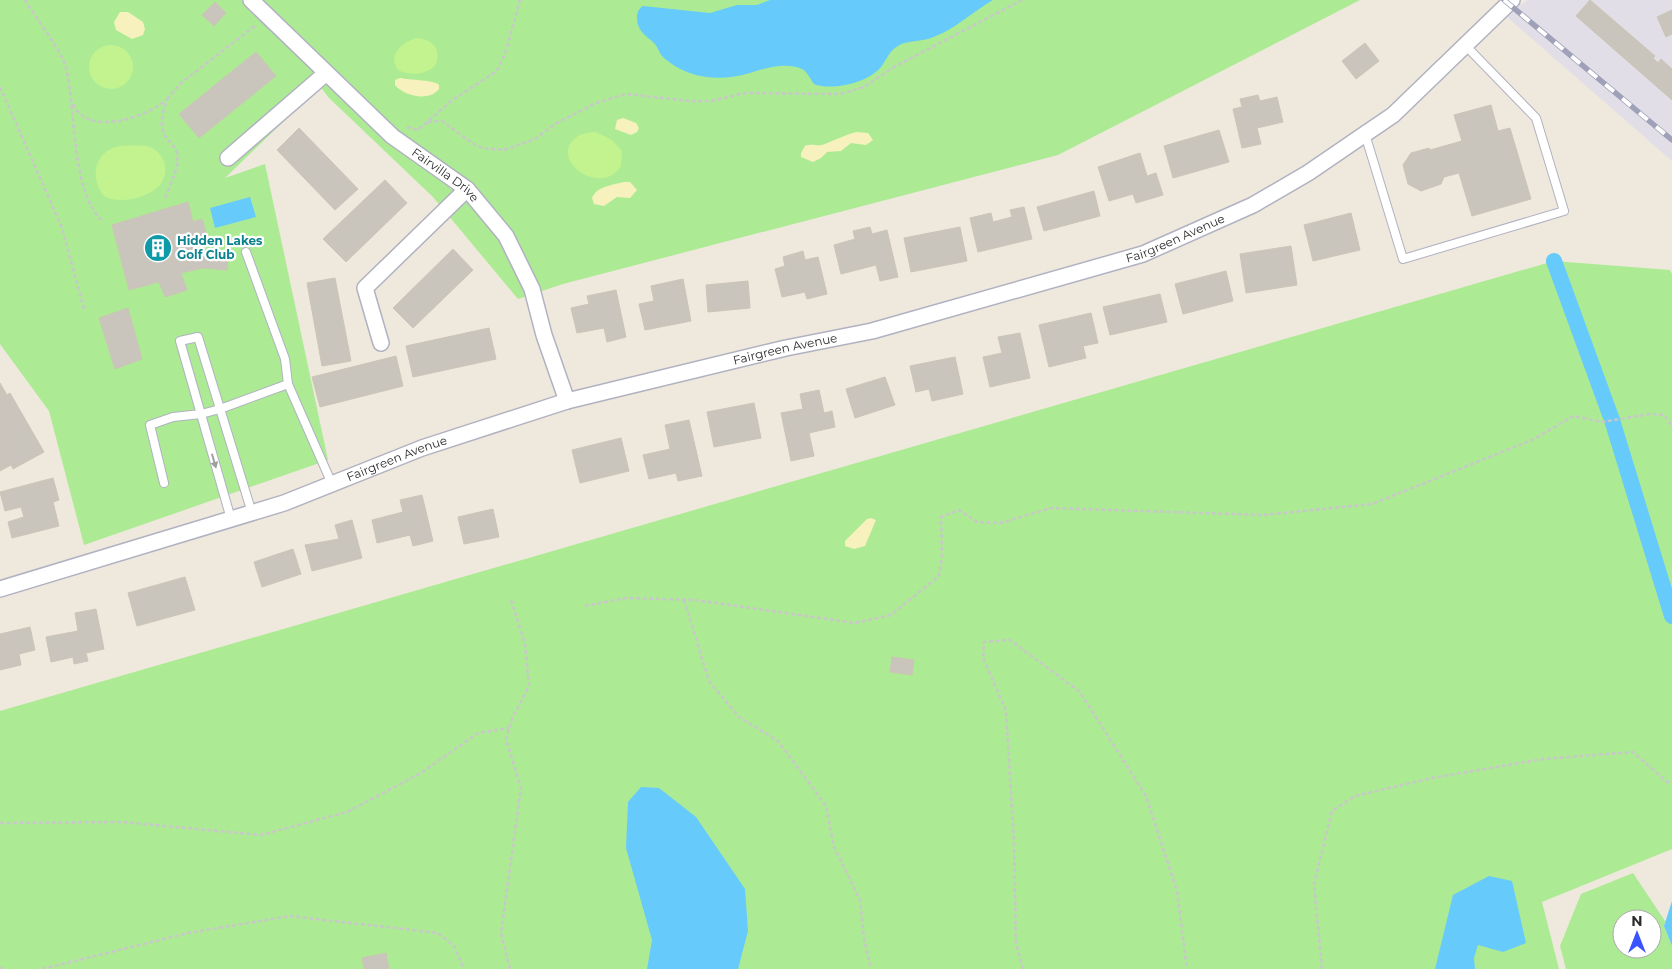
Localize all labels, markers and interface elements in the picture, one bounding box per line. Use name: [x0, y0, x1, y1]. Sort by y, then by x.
street label: Fairvilla Drive: [409, 144, 482, 205]
street label: Fairgreen Avenue: [1124, 211, 1227, 266]
building icon: Hidden Lakes Golf Club: [143, 233, 173, 263]
place label: Hidden Lakes Golf Club: [177, 233, 263, 262]
street label: Fairgreen Avenue: [731, 330, 839, 368]
street label: Fairgreen Avenue: [344, 432, 449, 484]
one-way arrow: [211, 454, 219, 469]
north arrow: [1612, 909, 1662, 959]
text: N: [1631, 912, 1643, 930]

